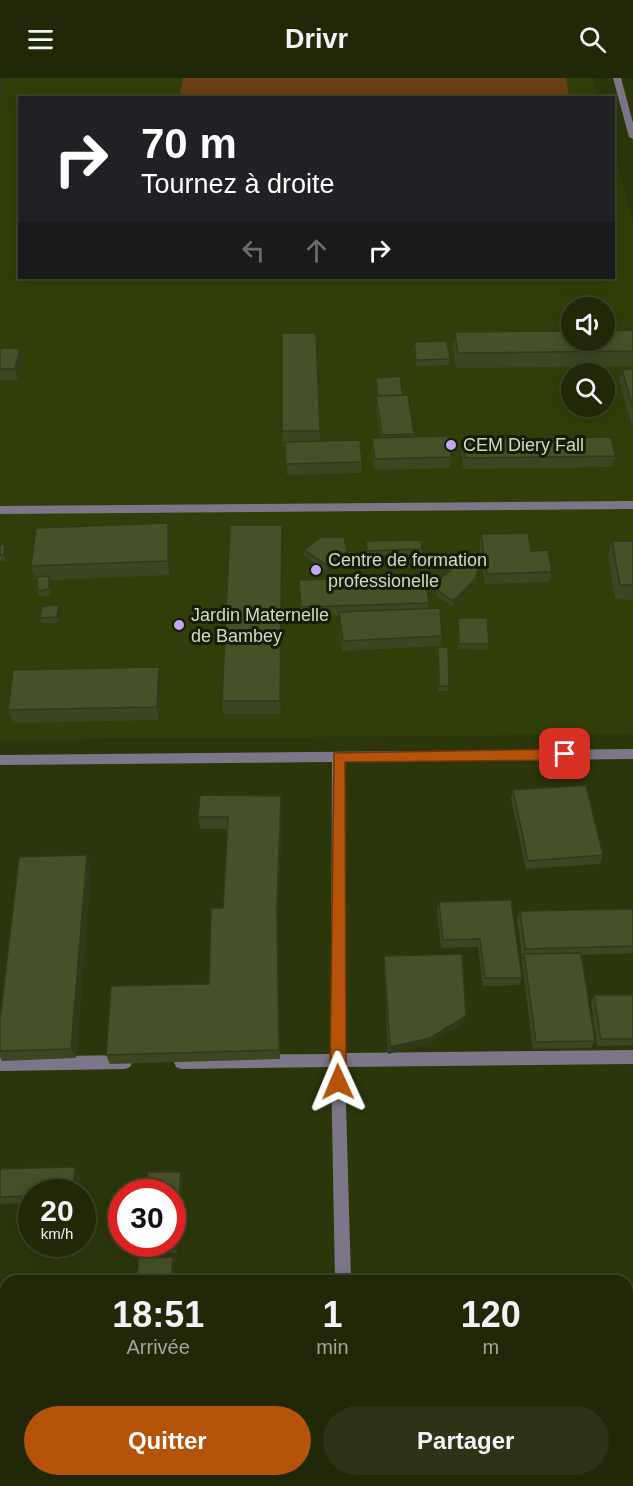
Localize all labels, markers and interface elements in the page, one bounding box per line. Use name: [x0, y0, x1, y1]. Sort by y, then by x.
icon: menu: [24, 23, 57, 56]
icon: search: [576, 23, 609, 56]
text: Drivr: [285, 24, 348, 54]
icon: right: [42, 120, 120, 198]
text: 70 m: [141, 120, 237, 167]
text: Tournez à droite: [141, 169, 335, 199]
icon: left: [237, 234, 270, 267]
icon: ahead: [300, 234, 333, 267]
icon: right: [363, 234, 396, 267]
map controls: [561, 297, 615, 417]
button: sound: [561, 297, 615, 351]
button: search: [561, 363, 615, 417]
place label: CEM Diery Fall: [463, 435, 584, 455]
marker: CEM Diery Fall: [444, 438, 458, 452]
place label: Centre de formation professionelle: [328, 550, 487, 591]
marker: Centre de formation professionelle: [309, 563, 323, 577]
place label: Jardin Maternelle de Bambey: [191, 605, 329, 646]
marker: Jardin Maternelle de Bambey: [172, 618, 186, 632]
pin: [539, 728, 590, 779]
icon: arrive: [548, 737, 581, 770]
position arrow: [306, 1050, 370, 1114]
speed limit sign: 30: [108, 1179, 186, 1257]
text: 20: [40, 1194, 74, 1227]
text: km/h: [41, 1225, 73, 1242]
text: 18:51: [112, 1294, 204, 1335]
text: 1: [322, 1294, 342, 1335]
text: 120: [461, 1294, 521, 1335]
text: Arrivée: [127, 1336, 190, 1358]
text: min: [316, 1336, 349, 1358]
text: m: [482, 1336, 499, 1358]
button: Quitter: [24, 1406, 311, 1475]
button: Partager: [323, 1406, 609, 1475]

